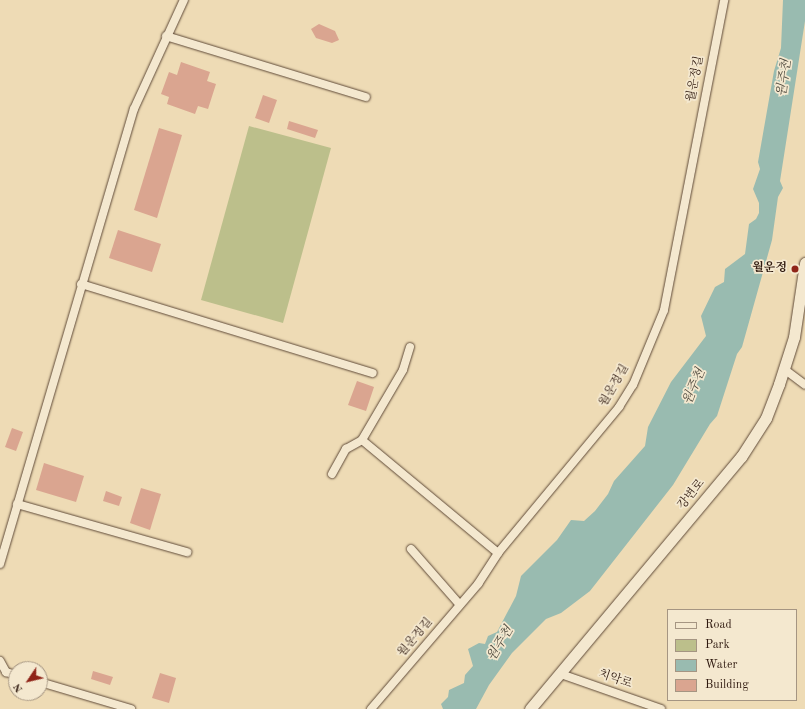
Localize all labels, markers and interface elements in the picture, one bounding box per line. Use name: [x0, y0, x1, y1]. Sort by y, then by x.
street label: 월운정길: [685, 55, 707, 103]
water label: 원주천: [775, 58, 795, 98]
place label: 월운정: [752, 262, 787, 276]
marker: 월운정: [790, 264, 800, 274]
street label: 월운정길: [597, 362, 633, 410]
water label: 원주천: [680, 367, 710, 407]
street label: 강변로: [675, 477, 709, 513]
legend: [667, 609, 797, 701]
street label: 월운정길: [396, 616, 436, 660]
text: Road: [705, 619, 732, 631]
water label: 원주천: [485, 624, 517, 664]
text: Park: [705, 639, 730, 651]
text: Water: [705, 659, 737, 671]
north arrow: [8, 661, 48, 701]
street label: 치악로: [596, 668, 634, 692]
text: Building: [705, 679, 749, 691]
text: N: [12, 681, 25, 694]

